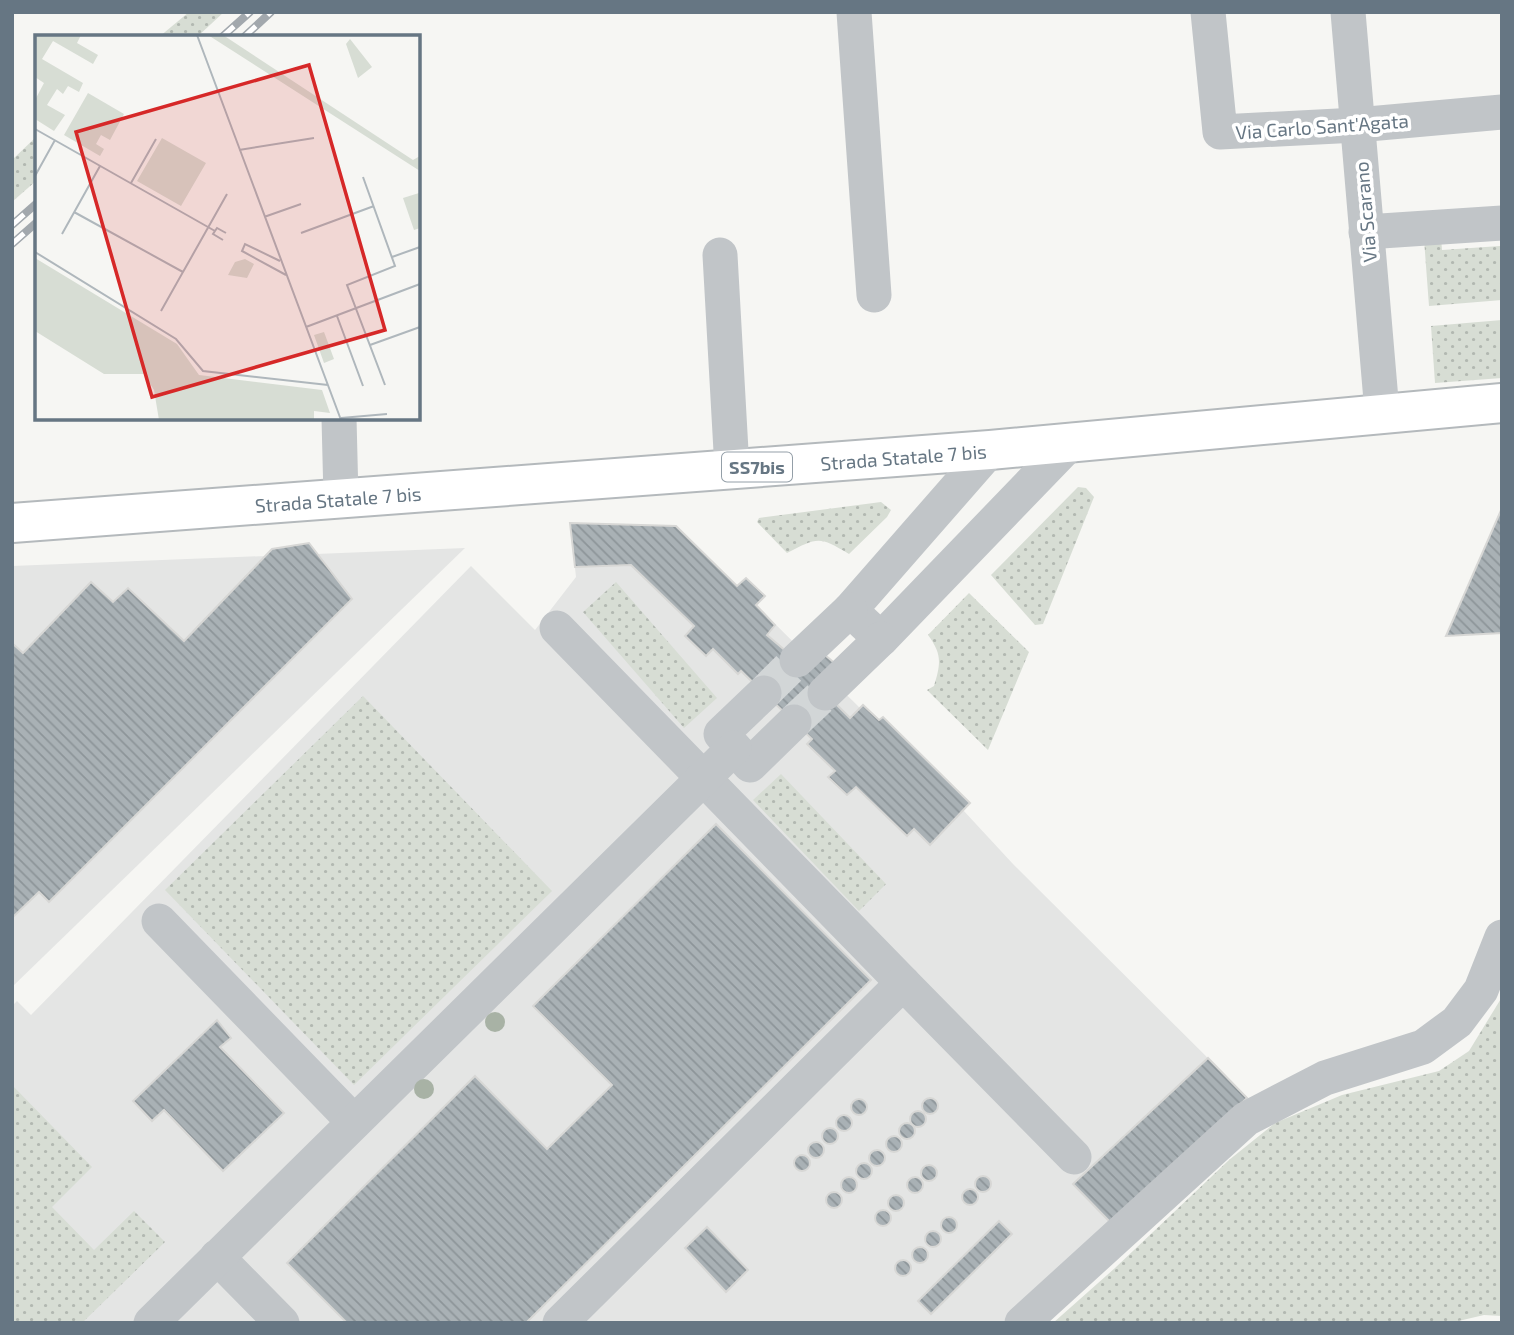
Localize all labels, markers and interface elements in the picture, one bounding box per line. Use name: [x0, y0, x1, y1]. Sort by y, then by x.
inset map: [35, 35, 420, 420]
street label: Via Carlo Sant'Agata: [1235, 108, 1409, 144]
street label: Via Scarano: [1349, 161, 1381, 263]
street label: Strada Statale 7 bis: [820, 439, 987, 474]
road number: SS7bis: [722, 452, 792, 481]
street label: Strada Statale 7 bis: [254, 481, 422, 516]

